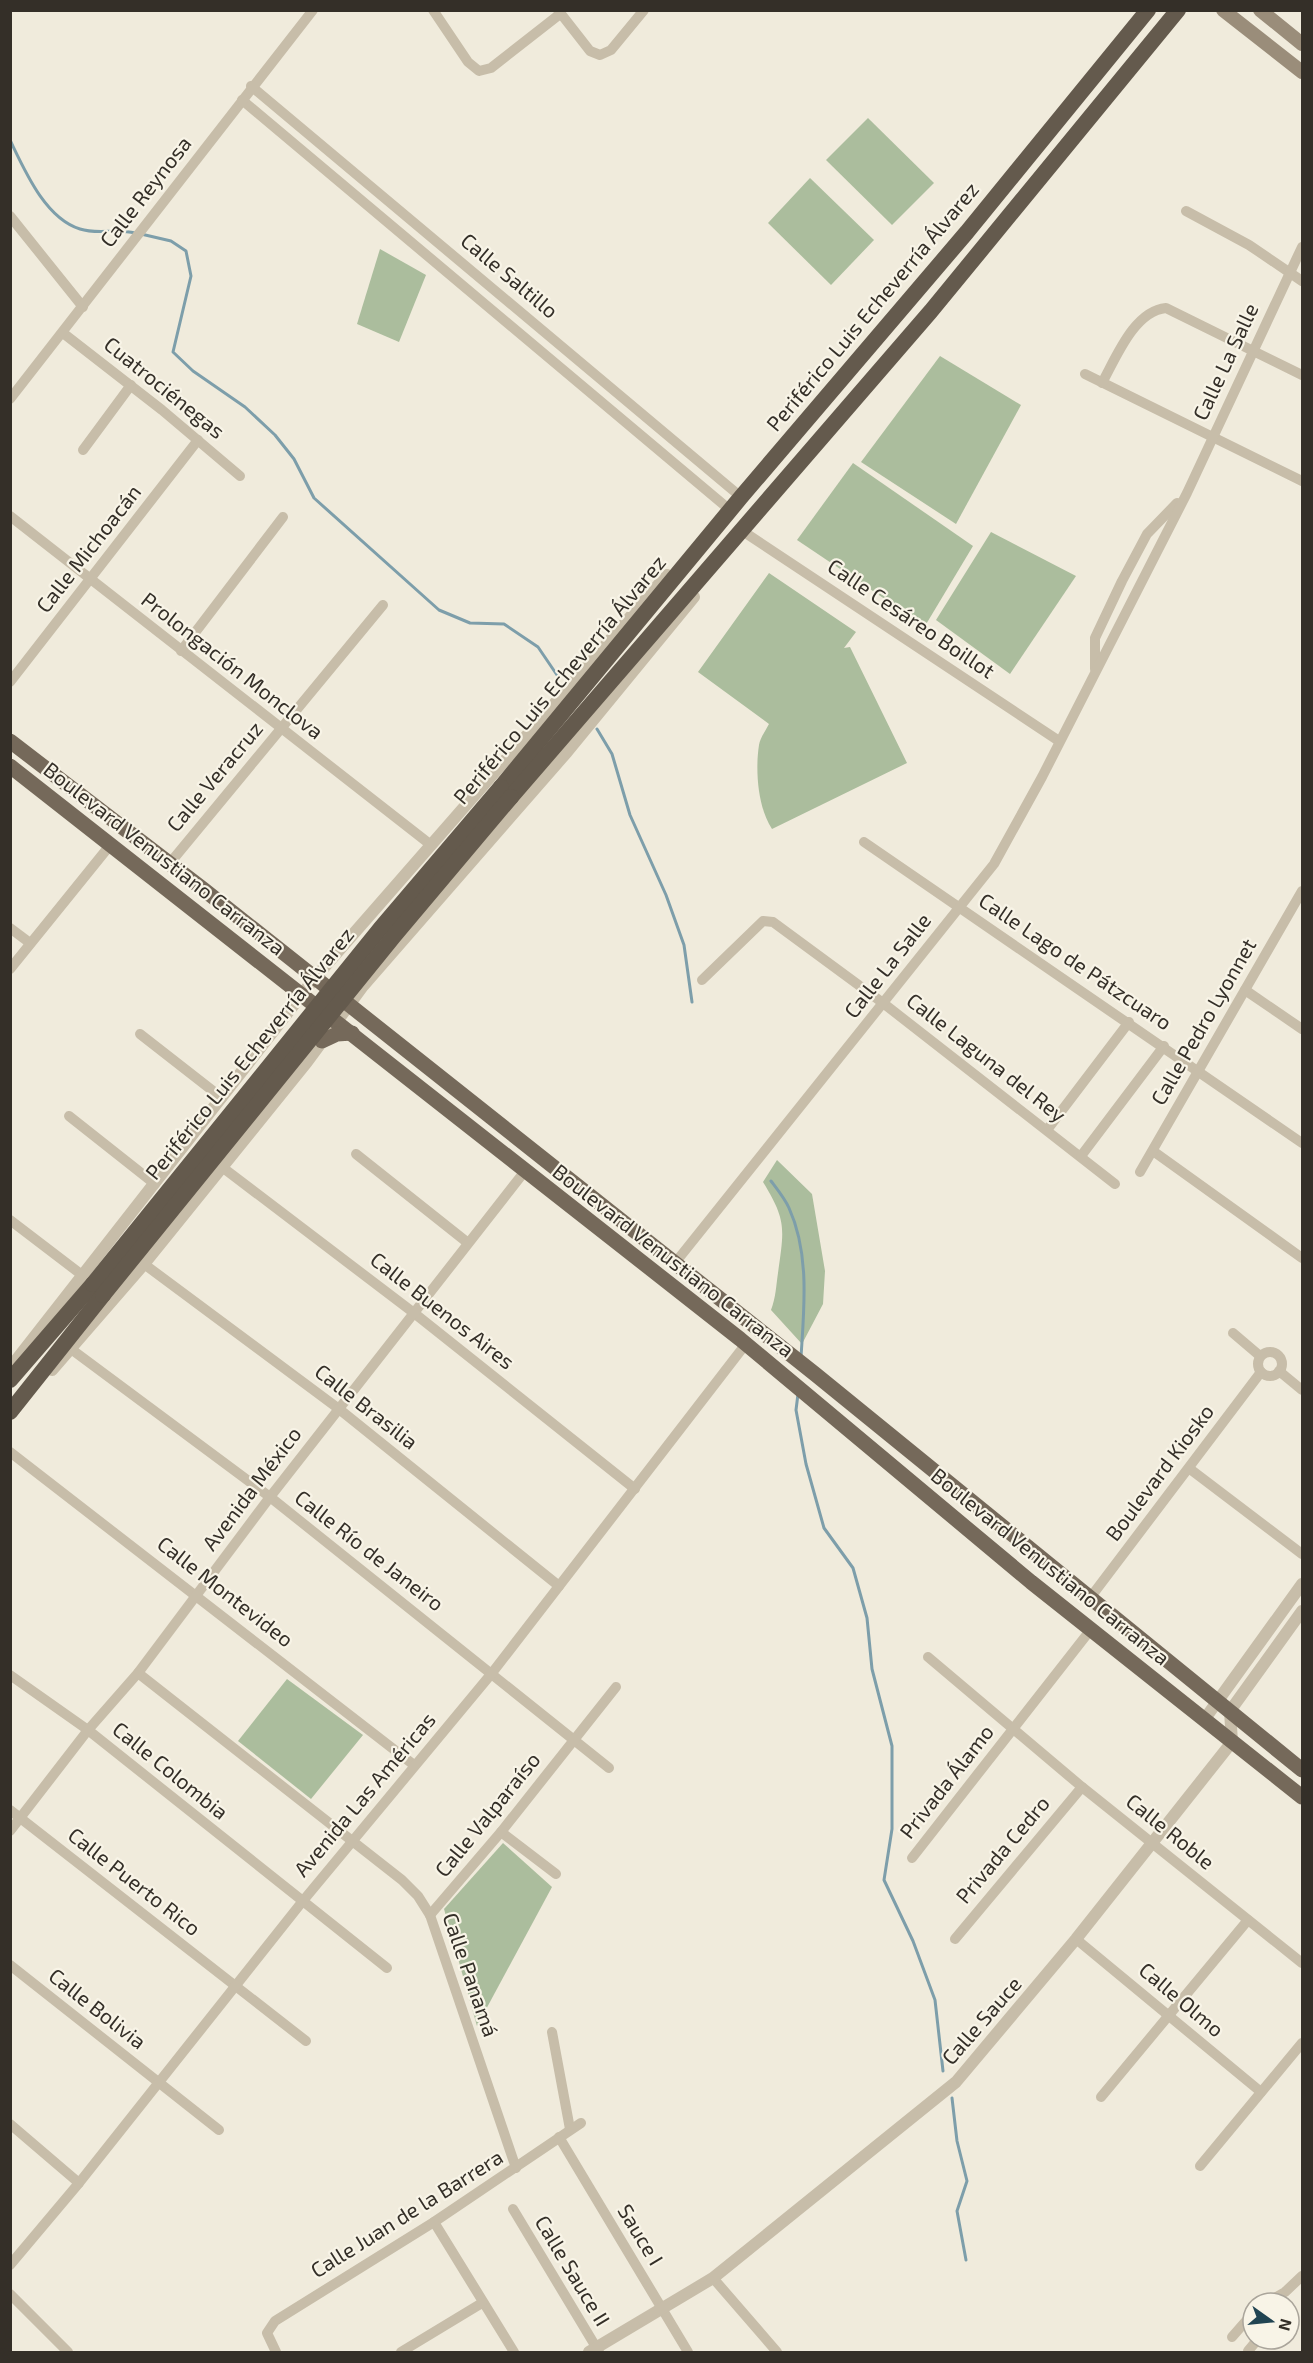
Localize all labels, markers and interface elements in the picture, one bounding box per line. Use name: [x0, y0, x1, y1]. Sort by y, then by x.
street label: Calle Reynosa: [94, 131, 196, 251]
street label: Periférico Luis Echeverría Álvarez: [760, 177, 983, 435]
street label: Calle Saltillo: [456, 227, 564, 323]
street label: Calle La Salle: [1187, 299, 1263, 424]
street label: Cuatrociénegas: [100, 331, 230, 443]
street label: Calle Michoacán: [30, 479, 146, 617]
street label: Periférico Luis Echeverría Álvarez: [447, 550, 670, 808]
street label: Calle Cesáreo Boillot: [824, 553, 1000, 683]
street label: Prolongación Monclova: [137, 586, 329, 744]
street label: Calle Veracruz: [161, 716, 267, 836]
street label: Boulevard Venustiano Carranza: [39, 756, 291, 960]
street label: Calle Lago de Pátzcuaro: [975, 887, 1177, 1035]
street label: Calle La Salle: [838, 908, 935, 1022]
street label: Periférico Luis Echeverría Álvarez: [139, 922, 358, 1184]
street label: Calle Pedro Lyonnet: [1145, 934, 1261, 1109]
street label: Calle Laguna del Rey: [902, 987, 1072, 1127]
street label: Boulevard Venustiano Carranza: [548, 1158, 800, 1362]
street label: Calle Buenos Aires: [366, 1246, 520, 1374]
street label: Calle Brasilia: [310, 1358, 423, 1454]
street label: Boulevard Kiosko: [1099, 1399, 1218, 1545]
street label: Avenida México: [196, 1421, 306, 1555]
street label: Boulevard Venustiano Carranza: [927, 1462, 1175, 1670]
street label: Calle Río de Janeiro: [291, 1484, 449, 1616]
street label: Calle Montevideo: [153, 1530, 299, 1652]
street label: Avenida Las Américas: [288, 1707, 440, 1881]
street label: Calle Colombia: [108, 1716, 234, 1824]
street label: Privada Álamo: [894, 1719, 998, 1843]
street label: Calle Valparaíso: [429, 1747, 545, 1881]
street label: Calle Roble: [1122, 1788, 1220, 1874]
street label: Privada Cedro: [950, 1790, 1054, 1908]
street label: Calle Puerto Rico: [64, 1821, 206, 1940]
street label: Calle Panamá: [439, 1909, 504, 2040]
street label: Calle Olmo: [1135, 1956, 1229, 2041]
street label: Calle Bolivia: [44, 1962, 151, 2053]
street label: Calle Sauce: [936, 1971, 1026, 2069]
street label: Calle Juan de la Barrera: [306, 2143, 507, 2282]
street label: Sauce I: [613, 2199, 669, 2269]
street label: Calle Sauce II: [531, 2211, 616, 2330]
north arrow: [1241, 2291, 1301, 2351]
text: N: [1275, 2317, 1297, 2333]

